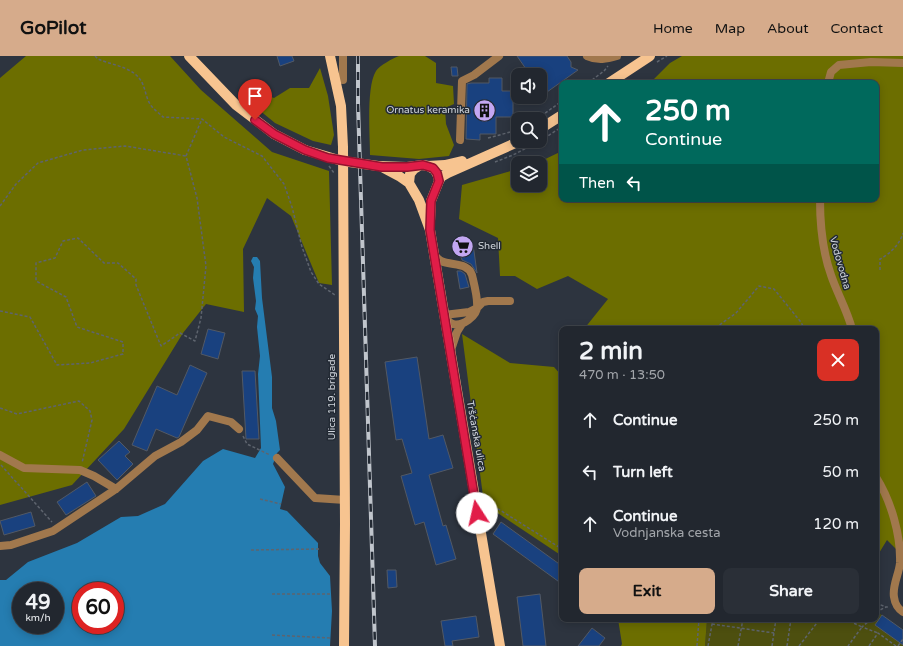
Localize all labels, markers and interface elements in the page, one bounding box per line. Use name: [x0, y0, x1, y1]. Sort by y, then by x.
text: GoPilot: [20, 17, 86, 39]
text: Home: [653, 20, 693, 37]
text: Map: [715, 20, 745, 37]
text: About: [767, 20, 809, 37]
text: Contact: [831, 20, 883, 37]
map controls: [511, 68, 547, 192]
button: sound: [511, 68, 547, 104]
pin: [238, 79, 272, 120]
icon: arrive: [244, 85, 266, 107]
text: 250 m: [645, 94, 731, 128]
icon: ahead: [579, 96, 631, 148]
building icon: Ornatus keramika: [472, 97, 498, 123]
place label: Ornatus keramika: [386, 104, 470, 116]
button: search: [511, 112, 547, 148]
text: Continue: [645, 128, 722, 150]
button: layers: [511, 156, 547, 192]
icon: left: [623, 172, 645, 194]
text: Then: [579, 174, 615, 192]
supermarket icon: Shell: [450, 233, 476, 259]
street label: Vodovodna: [827, 235, 853, 291]
place label: Shell: [478, 240, 501, 252]
text: 2 min: [579, 337, 643, 366]
button: close: [817, 339, 859, 381]
street label: Ulica 119. brigade: [326, 353, 338, 440]
text: 470 m · 13:50: [579, 367, 665, 383]
street label: Tršćanska ulica: [464, 400, 488, 472]
icon: ahead: [579, 409, 601, 431]
text: Continue: [613, 411, 677, 429]
text: 250 m: [813, 411, 859, 429]
icon: left: [579, 461, 601, 483]
text: Turn left: [613, 463, 673, 481]
text: 50 m: [822, 463, 859, 481]
position arrow: [456, 492, 498, 534]
text: Continue: [613, 507, 677, 525]
icon: ahead: [579, 513, 601, 535]
text: 120 m: [813, 515, 859, 533]
text: Vodnjanska cesta: [613, 525, 720, 541]
button: Exit: [579, 568, 715, 614]
button: Share: [723, 568, 859, 614]
speed limit sign: 60: [72, 582, 124, 634]
text: 49: [25, 591, 51, 615]
text: km/h: [25, 612, 51, 624]

